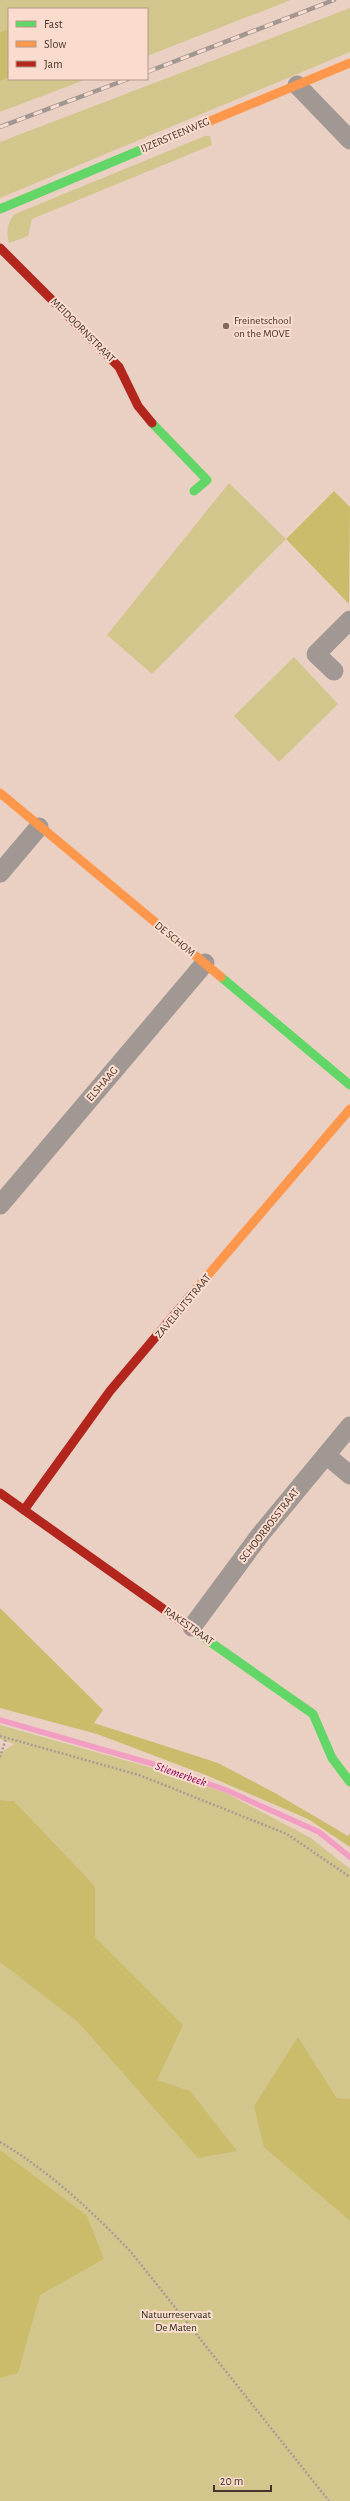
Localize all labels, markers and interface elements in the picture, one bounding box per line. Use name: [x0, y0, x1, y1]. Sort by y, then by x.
legend: [8, 8, 148, 80]
text: Fast: [44, 18, 63, 30]
text: Slow: [44, 38, 66, 50]
text: Jam: [44, 58, 63, 70]
street label: IJZERSTEENWEG: [139, 116, 211, 154]
street label: MEIDOORNSTRAAT: [49, 296, 118, 365]
place label: Freinetschool on the MOVE: [234, 315, 291, 339]
marker: Freinetschool on the MOVE: [221, 321, 231, 331]
street label: DE SCHOM: [153, 920, 197, 959]
street label: ELSHAAG: [84, 1065, 120, 1103]
street label: ZAVELPUTSTRAAT: [153, 1271, 213, 1340]
street label: SCHOORBOSSTRAAT: [237, 1486, 302, 1564]
street label: RAKESTRAAT: [162, 1605, 216, 1647]
water label: Stiemerbeek: [154, 1760, 209, 1789]
park label: Natuurreservaat De Maten: [141, 2309, 212, 2333]
scale bar: [214, 2467, 271, 2493]
text: 20 m: [220, 2475, 243, 2487]

